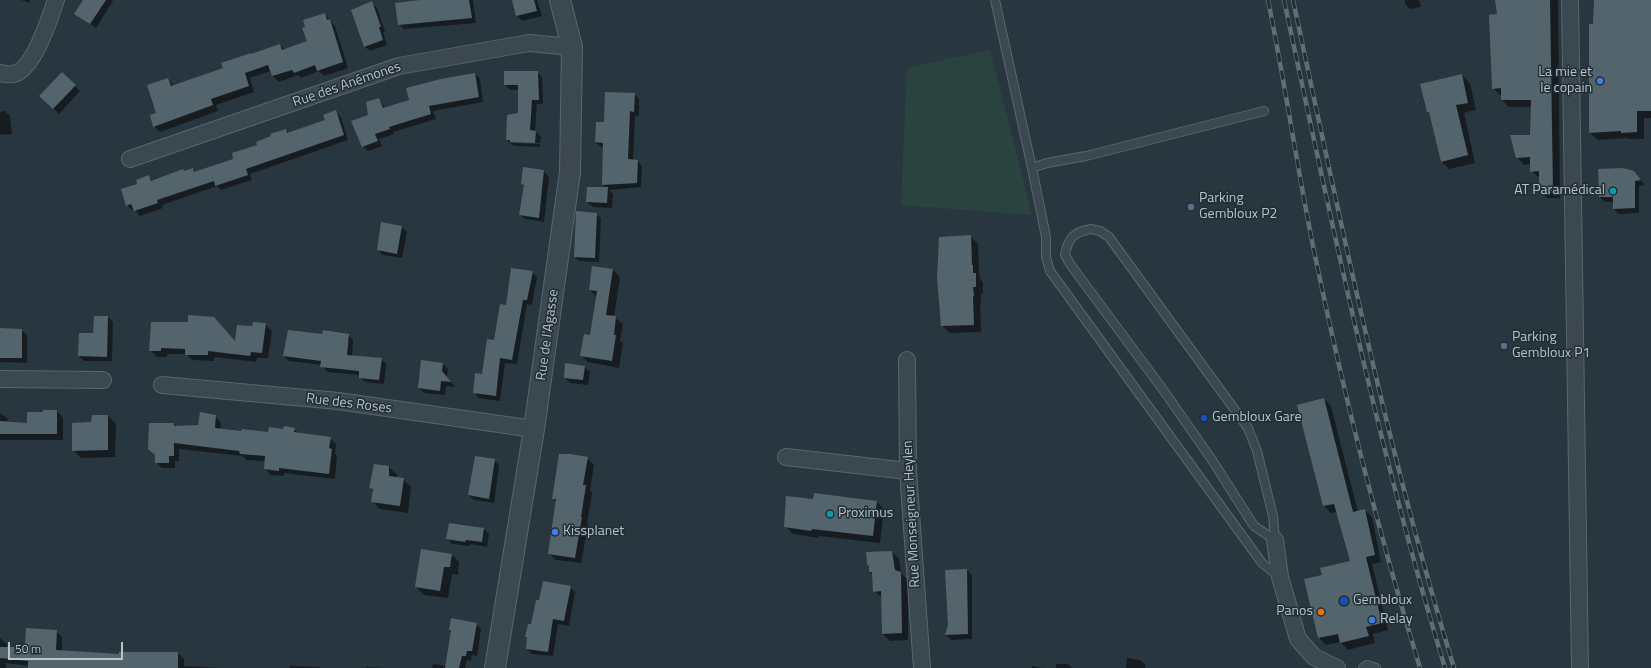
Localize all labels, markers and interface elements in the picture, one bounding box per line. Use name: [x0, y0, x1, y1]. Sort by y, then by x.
street label: Rue des Anémones: [291, 59, 403, 111]
place label: La mie et le copain: [1538, 65, 1592, 98]
marker: La mie et le copain: [1595, 76, 1605, 86]
place label: AT Paramédical: [1514, 183, 1605, 199]
marker: AT Paramédical: [1608, 186, 1618, 196]
place label: Parking Gembloux P2: [1199, 191, 1277, 224]
marker: Parking Gembloux P2: [1186, 202, 1196, 212]
street label: Rue de l'Agasse: [533, 288, 563, 382]
place label: Parking Gembloux P1: [1512, 330, 1590, 362]
marker: Parking Gembloux P1: [1499, 341, 1509, 351]
street label: Rue des Roses: [305, 390, 393, 418]
place label: Gembloux Gare: [1212, 410, 1302, 426]
marker: Gembloux Gare: [1199, 413, 1209, 423]
street label: Rue Monseigneur Heylen: [900, 440, 924, 588]
place label: Proximus: [838, 506, 893, 522]
marker: Proximus: [825, 509, 835, 519]
place label: Kissplanet: [563, 524, 624, 540]
marker: Kissplanet: [550, 527, 560, 537]
place label: Gembloux: [1353, 593, 1412, 609]
marker: Gembloux: [1338, 595, 1350, 607]
place label: Panos: [1276, 604, 1313, 620]
marker: Panos: [1316, 607, 1326, 617]
place label: Relay: [1380, 612, 1413, 628]
marker: Relay: [1367, 615, 1377, 625]
scale bar: [10, 634, 125, 660]
text: 50 m: [15, 639, 41, 658]

